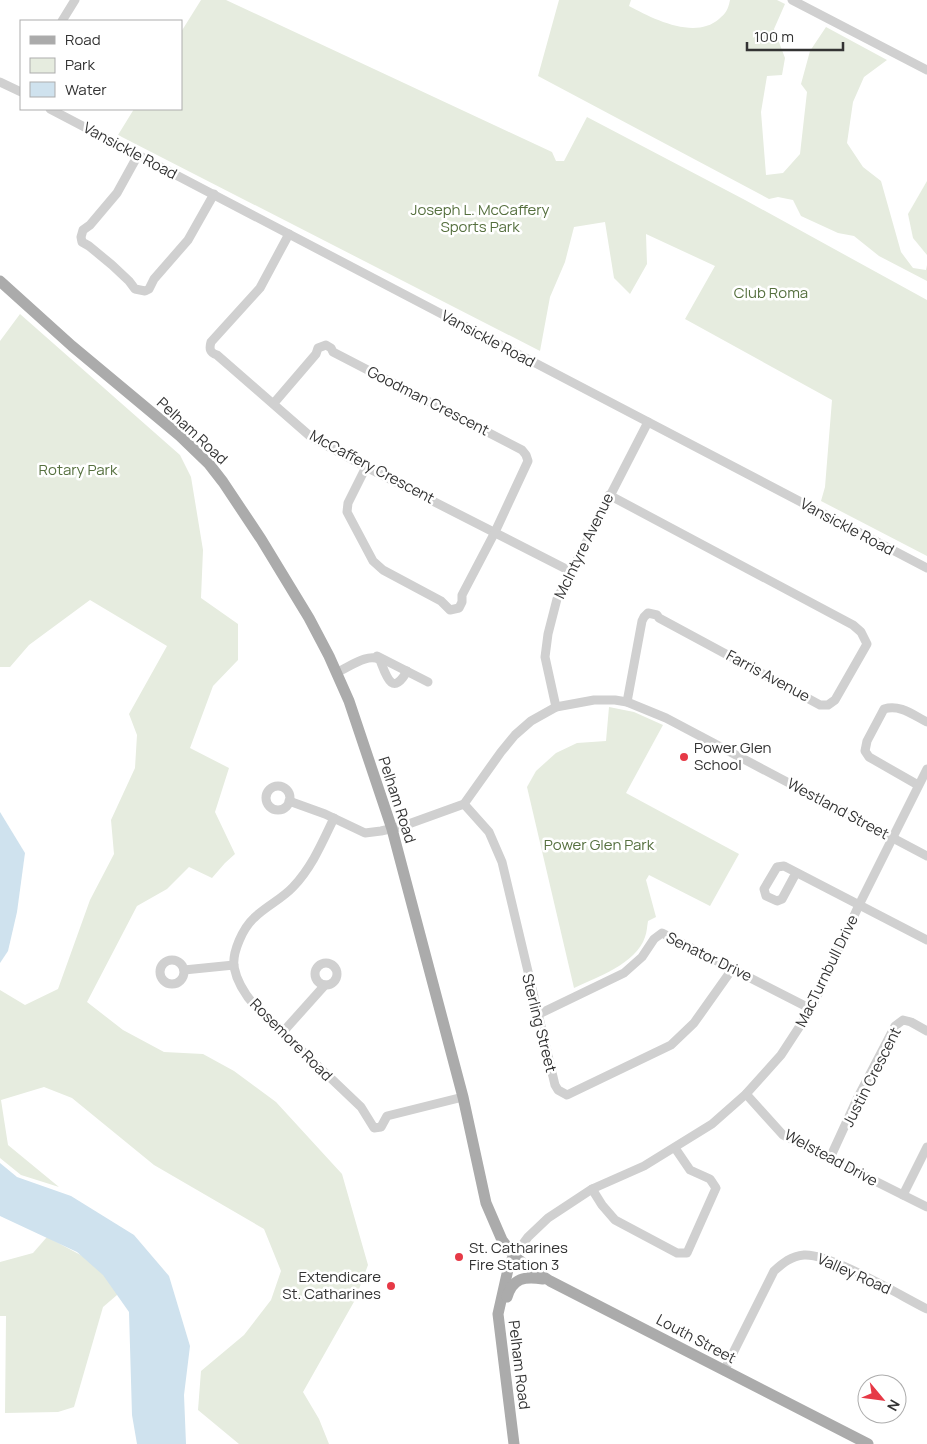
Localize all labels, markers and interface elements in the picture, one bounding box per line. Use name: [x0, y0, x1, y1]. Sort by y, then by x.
legend: [20, 20, 182, 110]
scale bar: [747, 20, 843, 52]
text: 100 m: [754, 26, 794, 47]
text: Road: [65, 29, 101, 50]
text: Park: [65, 54, 95, 75]
text: Water: [65, 79, 107, 100]
street label: Vansickle Road: [80, 117, 181, 184]
park label: Joseph L. McCaffery Sports Park: [410, 199, 550, 237]
park label: Club Roma: [734, 282, 808, 303]
street label: Vansickle Road: [438, 305, 539, 372]
street label: Goodman Crescent: [364, 361, 493, 440]
street label: Pelham Road: [152, 392, 232, 469]
street label: McCaffery Crescent: [306, 425, 438, 508]
park label: Rotary Park: [39, 459, 118, 480]
street label: McIntyre Avenue: [549, 489, 618, 602]
street label: Vansickle Road: [797, 493, 898, 560]
street label: Farris Avenue: [723, 645, 814, 707]
place label: Power Glen School: [694, 737, 772, 775]
marker: Power Glen School: [678, 751, 690, 763]
street label: Pelham Road: [374, 754, 421, 846]
street label: Westland Street: [784, 773, 893, 844]
park label: Power Glen Park: [544, 834, 655, 855]
street label: MacTurnbull Drive: [790, 911, 863, 1030]
street label: Senator Drive: [663, 927, 756, 986]
street label: Sterling Street: [517, 971, 562, 1074]
street label: Rosemore Road: [245, 994, 337, 1086]
street label: Justin Crescent: [837, 1023, 906, 1130]
street label: Welstead Drive: [781, 1124, 882, 1191]
place label: St. Catharines Fire Station 3: [469, 1237, 568, 1275]
street label: Valley Road: [814, 1248, 894, 1299]
marker: St. Catharines Fire Station 3: [453, 1251, 465, 1263]
place label: Extendicare St. Catharines: [282, 1266, 381, 1304]
marker: Extendicare St. Catharines: [385, 1280, 397, 1292]
street label: Louth Street: [653, 1309, 740, 1368]
street label: Pelham Road: [504, 1319, 535, 1411]
north arrow: [857, 1374, 907, 1424]
text: N: [883, 1397, 905, 1415]

